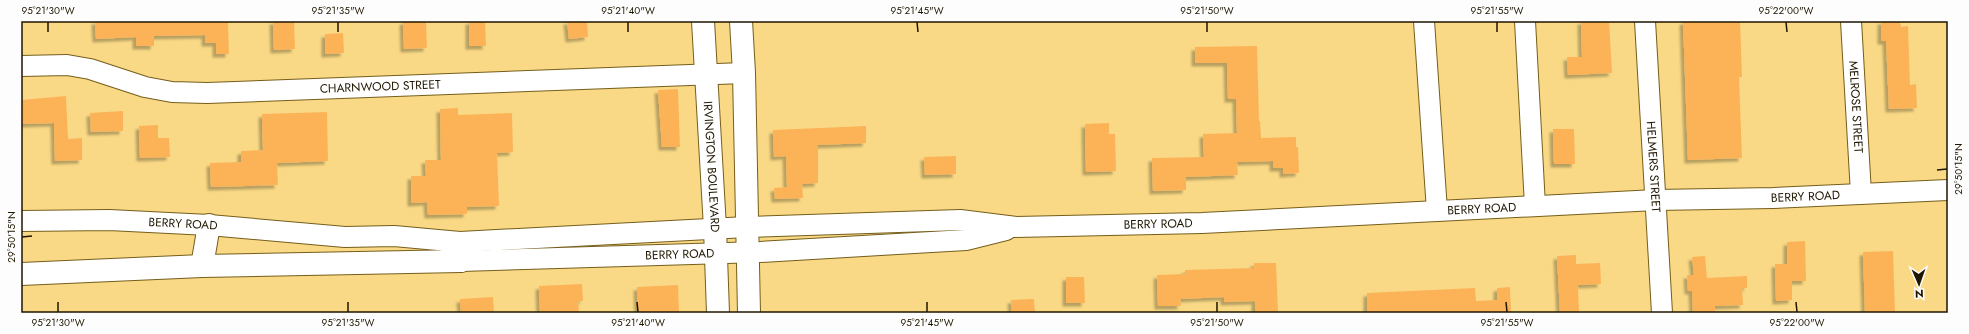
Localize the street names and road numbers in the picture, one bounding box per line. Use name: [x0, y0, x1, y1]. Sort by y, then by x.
street label: MELROSE STREET: [1844, 60, 1868, 154]
street label: CHARNWOOD STREET: [319, 75, 441, 98]
street label: IRVINGTON BOULEVARD: [699, 101, 724, 233]
street label: HELMERS STREET: [1642, 121, 1665, 213]
street label: BERRY ROAD: [1771, 186, 1840, 207]
street label: BERRY ROAD: [1447, 198, 1517, 220]
street label: BERRY ROAD: [148, 213, 218, 235]
street label: BERRY ROAD: [1123, 214, 1193, 234]
street label: BERRY ROAD: [645, 244, 715, 264]

